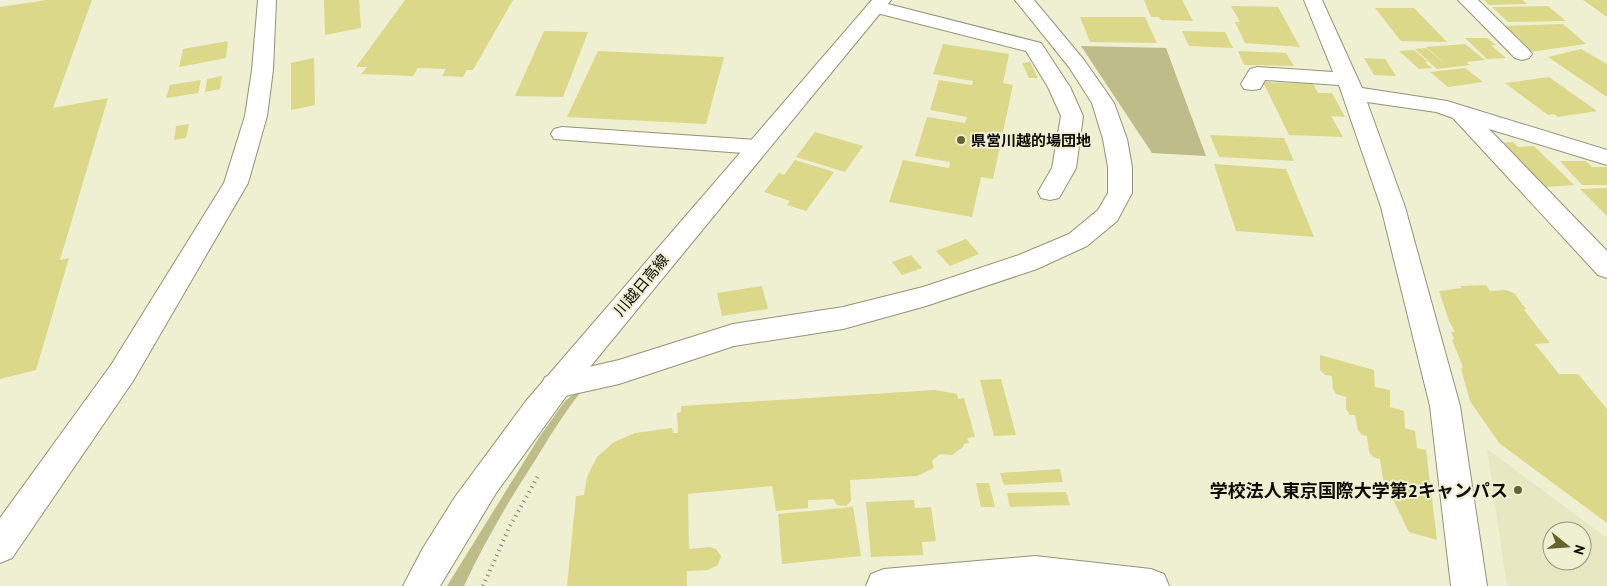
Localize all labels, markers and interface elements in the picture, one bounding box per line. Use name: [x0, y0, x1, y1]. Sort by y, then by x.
place label: 県営川越的場団地: [971, 131, 1091, 150]
marker: 県営川越的場団地: [955, 134, 967, 146]
street label: 川越日高線: [610, 250, 672, 320]
place label: 学校法人東京国際大学第2キャンパス: [1210, 479, 1508, 502]
marker: 学校法人東京国際大学第2キャンパス: [1512, 484, 1524, 496]
north arrow: [1542, 521, 1592, 571]
text: N: [1569, 543, 1589, 557]

